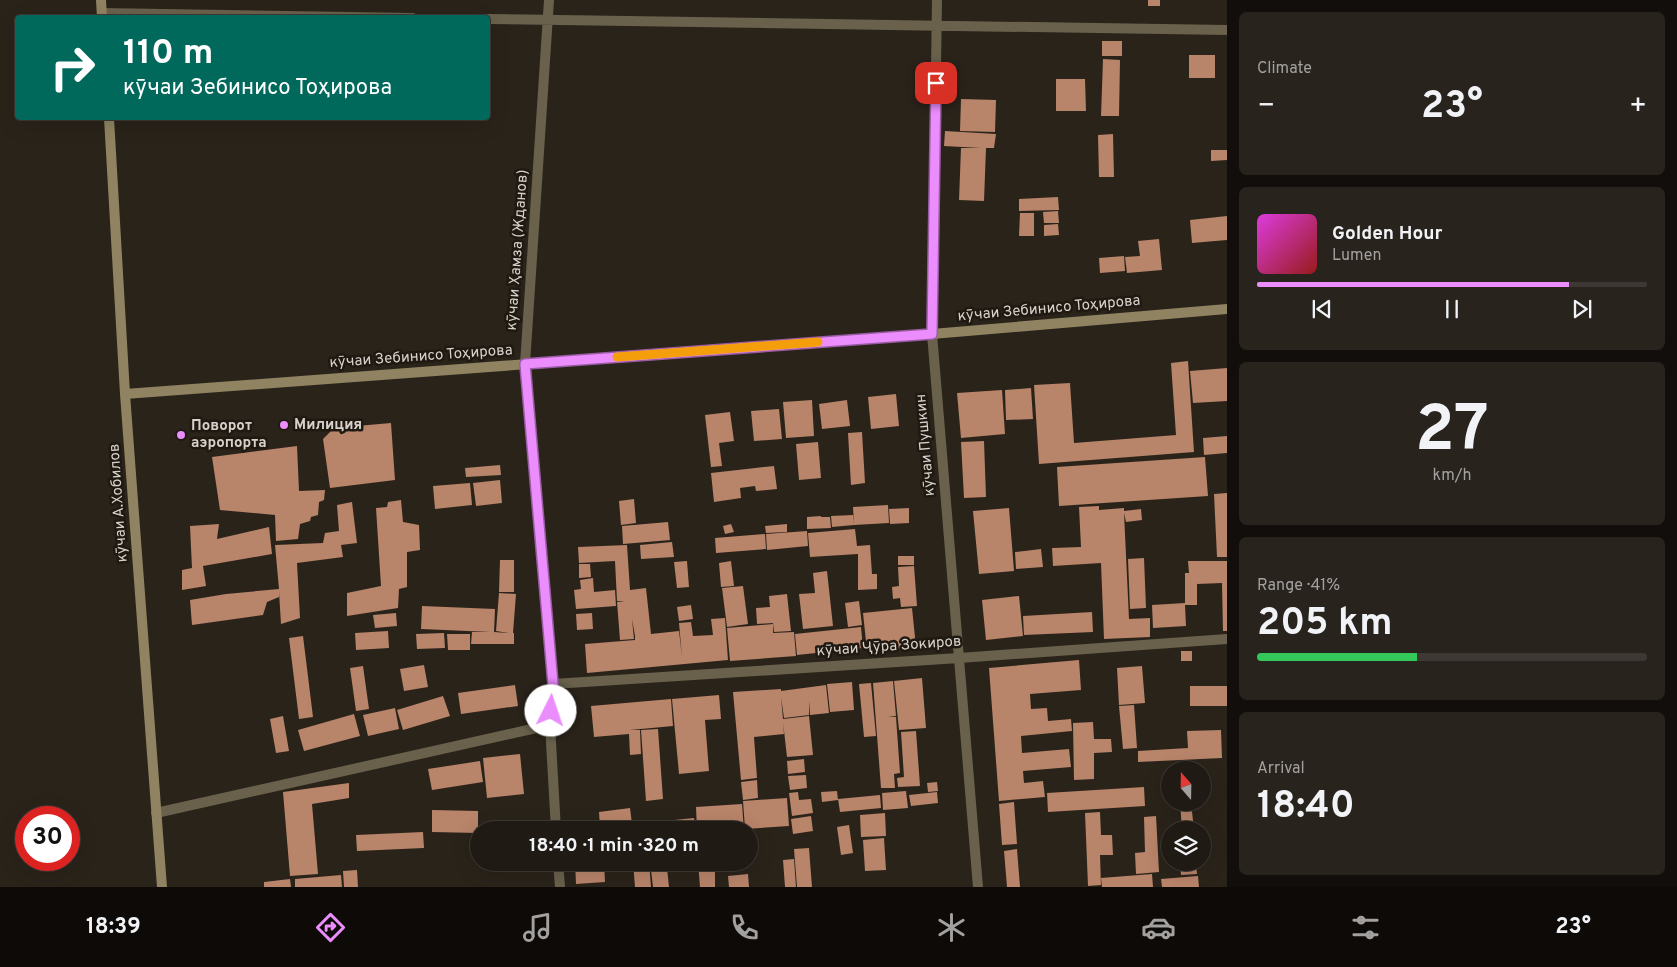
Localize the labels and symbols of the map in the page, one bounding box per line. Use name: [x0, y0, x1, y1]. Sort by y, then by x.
pin: [915, 62, 957, 104]
street label: кӯчаи Ҳамза (Жданов): [503, 169, 533, 331]
street label: кӯчаи Зебинисо Тоҳирова: [957, 292, 1141, 326]
street label: кӯчаи Зебинисо Тоҳирова: [329, 341, 513, 373]
street label: кӯчаи Пушкин: [912, 393, 940, 497]
place label: Милиция: [294, 416, 362, 435]
place label: Поворот аэропорта: [191, 417, 267, 453]
marker: Милиция: [278, 419, 290, 431]
marker: Поворот аэропорта: [175, 429, 187, 441]
street label: кӯчаи А.Хобилов: [105, 443, 133, 563]
street label: кӯчаи Ҷӯра Зокиров: [816, 632, 962, 662]
position arrow: [524, 684, 576, 736]
north arrow: [1161, 761, 1211, 811]
speed limit sign: 30: [15, 806, 80, 871]

